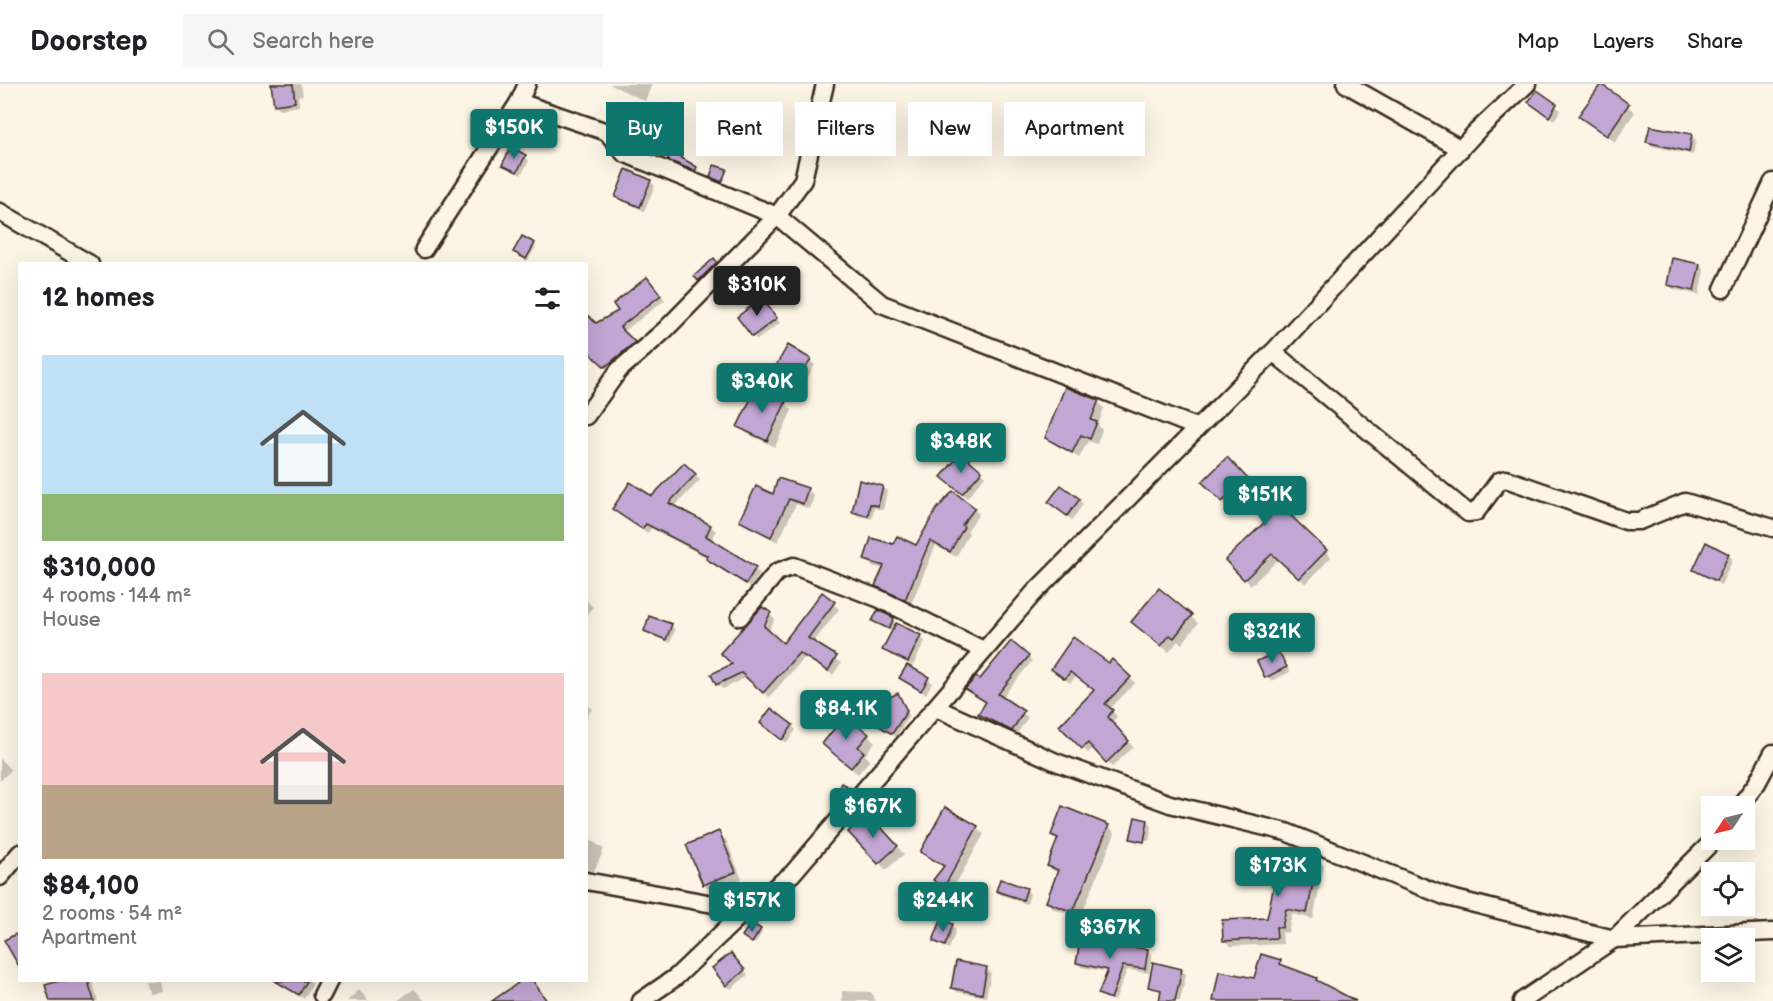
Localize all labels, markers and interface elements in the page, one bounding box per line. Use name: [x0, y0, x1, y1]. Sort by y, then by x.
search box: [183, 14, 603, 68]
text: Doorstep: [30, 25, 147, 58]
icon: search: [204, 25, 237, 58]
text: Search here: [252, 28, 374, 55]
text: Map: [1517, 29, 1559, 54]
text: Layers: [1592, 29, 1654, 54]
text: Share: [1687, 29, 1743, 54]
chip: Buy: [606, 102, 684, 156]
chip: Rent: [696, 102, 783, 156]
chip: Filters: [795, 102, 896, 156]
chip: New: [908, 102, 992, 156]
chip: Apartment: [1004, 102, 1145, 156]
pin: $150K: [472, 109, 556, 160]
text: $150K: [484, 116, 544, 140]
pin: $310K: [715, 266, 799, 317]
text: $310K: [727, 273, 787, 297]
icon: filters: [531, 282, 564, 315]
text: 12 homes: [42, 283, 154, 314]
pin: $340K: [720, 363, 804, 414]
text: $340K: [731, 370, 793, 394]
icon: home: [249, 394, 357, 502]
pin: $348K: [919, 423, 1003, 474]
text: $348K: [930, 430, 992, 454]
pin: $151K: [1223, 476, 1307, 527]
text: $151K: [1237, 483, 1293, 507]
text: $310,000: [42, 553, 156, 584]
text: 4 rooms · 144 m²: [42, 584, 191, 608]
text: House: [42, 608, 101, 632]
pin: $321K: [1230, 613, 1314, 664]
text: $321K: [1243, 620, 1301, 644]
pin: $84.1K: [797, 690, 895, 741]
text: $84.1K: [814, 697, 878, 721]
icon: home: [249, 712, 357, 820]
pin: $167K: [831, 788, 915, 839]
text: $167K: [844, 795, 902, 819]
north arrow: [1701, 796, 1755, 850]
map controls: [1701, 796, 1755, 982]
pin: $173K: [1236, 847, 1320, 898]
text: $173K: [1249, 854, 1307, 878]
button: locate: [1701, 862, 1755, 916]
text: $84,100: [42, 871, 139, 902]
pin: $157K: [710, 882, 794, 933]
pin: $244K: [901, 882, 985, 933]
text: $157K: [723, 889, 781, 913]
text: $244K: [912, 889, 974, 913]
text: 2 rooms · 54 m²: [42, 902, 182, 926]
pin: $367K: [1068, 909, 1152, 960]
text: $367K: [1079, 916, 1141, 940]
text: Apartment: [42, 926, 137, 950]
button: layers: [1701, 928, 1755, 982]

